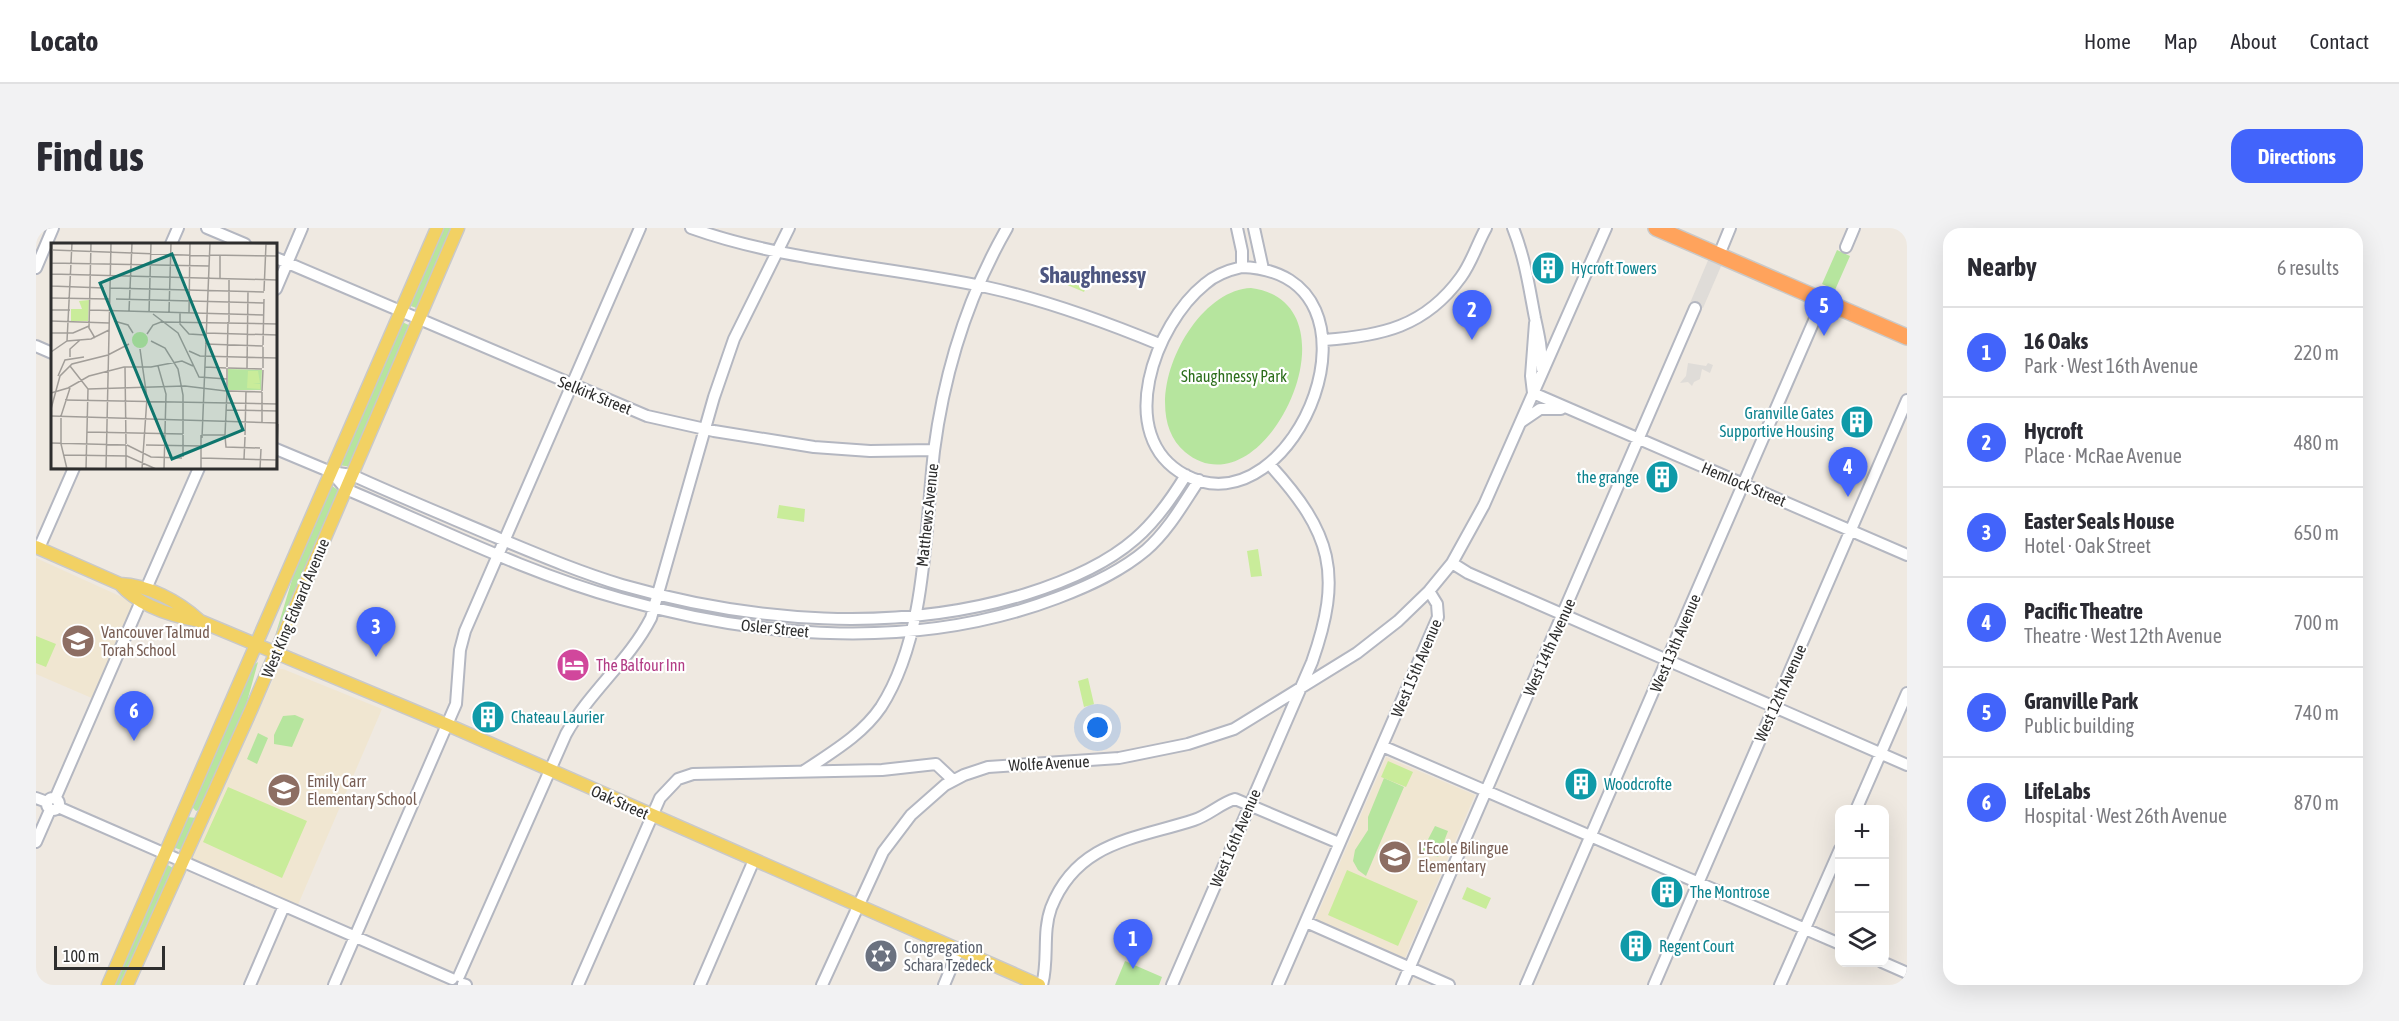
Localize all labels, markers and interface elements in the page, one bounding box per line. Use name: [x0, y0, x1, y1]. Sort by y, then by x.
text: Locato: [30, 25, 98, 57]
text: Home: [2084, 29, 2131, 53]
text: Map: [2164, 29, 2198, 53]
text: About: [2231, 29, 2277, 53]
text: Contact: [2310, 29, 2369, 53]
button: Directions: [2231, 129, 2363, 183]
text: Find us: [36, 132, 144, 180]
inset map: [51, 243, 278, 470]
building icon: Hycroft Towers: [1530, 250, 1566, 286]
text: Nearby: [1967, 252, 2037, 282]
text: 6 results: [2277, 256, 2339, 279]
place label: Hycroft Towers: [1571, 259, 1657, 278]
district label: Shaughnessy: [1040, 262, 1146, 288]
pin: 5: [1804, 286, 1844, 336]
pin: 2: [1452, 291, 1492, 340]
text: 16 Oaks: [2024, 328, 2088, 354]
text: 1: [1982, 341, 1991, 364]
text: 220 m: [2294, 341, 2339, 364]
text: Park · West 16th Avenue: [2024, 354, 2198, 377]
park label: Shaughnessy Park: [1181, 367, 1287, 386]
street label: Selkirk Street: [556, 372, 635, 418]
place label: Granville Gates Supportive Housing: [1720, 404, 1834, 441]
building icon: Granville Gates Supportive Housing: [1839, 404, 1875, 440]
text: Hycroft: [2024, 418, 2083, 444]
text: 2: [1982, 431, 1991, 454]
text: 480 m: [2294, 431, 2339, 454]
text: Place · McRae Avenue: [2024, 444, 2182, 467]
pin: 4: [1828, 448, 1868, 497]
street label: Hemlock Street: [1699, 458, 1789, 510]
building icon: the grange: [1644, 459, 1680, 495]
street label: Matthews Avenue: [913, 462, 941, 568]
place label: the grange: [1577, 468, 1639, 487]
text: Easter Seals House: [2024, 508, 2175, 534]
text: 3: [1982, 521, 1991, 544]
text: 650 m: [2294, 521, 2339, 544]
text: Hotel · Oak Street: [2024, 534, 2151, 557]
street label: West King Edward Avenue: [258, 536, 333, 681]
street label: West 13th Avenue: [1646, 591, 1704, 695]
street label: West 14th Avenue: [1519, 595, 1579, 699]
text: Pacific Theatre: [2024, 598, 2143, 624]
pin: 3: [356, 608, 396, 657]
text: 4: [1982, 611, 1991, 634]
text: 700 m: [2294, 611, 2339, 634]
street label: Osler Street: [740, 615, 810, 641]
street label: West 15th Avenue: [1387, 616, 1445, 720]
school or university icon: Vancouver Talmud Torah School: [60, 623, 96, 659]
place label: Vancouver Talmud Torah School: [101, 623, 210, 659]
text: Theatre · West 12th Avenue: [2024, 624, 2222, 647]
street label: West 12th Avenue: [1750, 641, 1810, 745]
hotel icon: The Balfour Inn: [555, 647, 591, 683]
place label: The Balfour Inn: [596, 656, 685, 674]
text: Granville Park: [2024, 688, 2138, 714]
pin: 6: [114, 692, 154, 741]
building icon: Chateau Laurier: [470, 699, 506, 735]
text: 5: [1982, 701, 1991, 724]
text: 740 m: [2294, 701, 2339, 724]
place label: Chateau Laurier: [511, 708, 604, 726]
your location: [1083, 713, 1112, 742]
text: Public building: [2024, 714, 2134, 737]
street label: Wolfe Avenue: [1008, 752, 1090, 774]
building icon: Woodcrofte: [1563, 766, 1599, 802]
school or university icon: Emily Carr Elementary School: [266, 772, 302, 808]
place label: Emily Carr Elementary School: [307, 772, 418, 809]
place label: Woodcrofte: [1604, 775, 1672, 793]
text: LifeLabs: [2024, 778, 2091, 804]
street label: Oak Street: [588, 781, 652, 823]
street label: West 16th Avenue: [1206, 786, 1264, 890]
text: 6: [1982, 791, 1991, 814]
text: 870 m: [2294, 791, 2339, 814]
text: Hospital · West 26th Avenue: [2024, 804, 2227, 827]
map controls: [1835, 805, 1889, 967]
button: +: [1835, 805, 1889, 859]
school or university icon: L'Ecole Bilingue Elementary: [1377, 839, 1413, 875]
place label: L'Ecole Bilingue Elementary: [1418, 839, 1509, 876]
button: −: [1835, 859, 1889, 913]
building icon: The Montrose: [1649, 874, 1685, 910]
place label: The Montrose: [1690, 883, 1770, 901]
button: layers: [1835, 913, 1889, 967]
pin: 1: [1114, 920, 1152, 969]
building icon: Regent Court: [1618, 928, 1654, 964]
place label: Regent Court: [1659, 937, 1735, 956]
synagogue icon: Congregation Schara Tzedeck: [863, 938, 899, 974]
place label: Congregation Schara Tzedeck: [904, 938, 993, 974]
scale bar: [54, 943, 165, 970]
text: 100 m: [63, 947, 99, 965]

